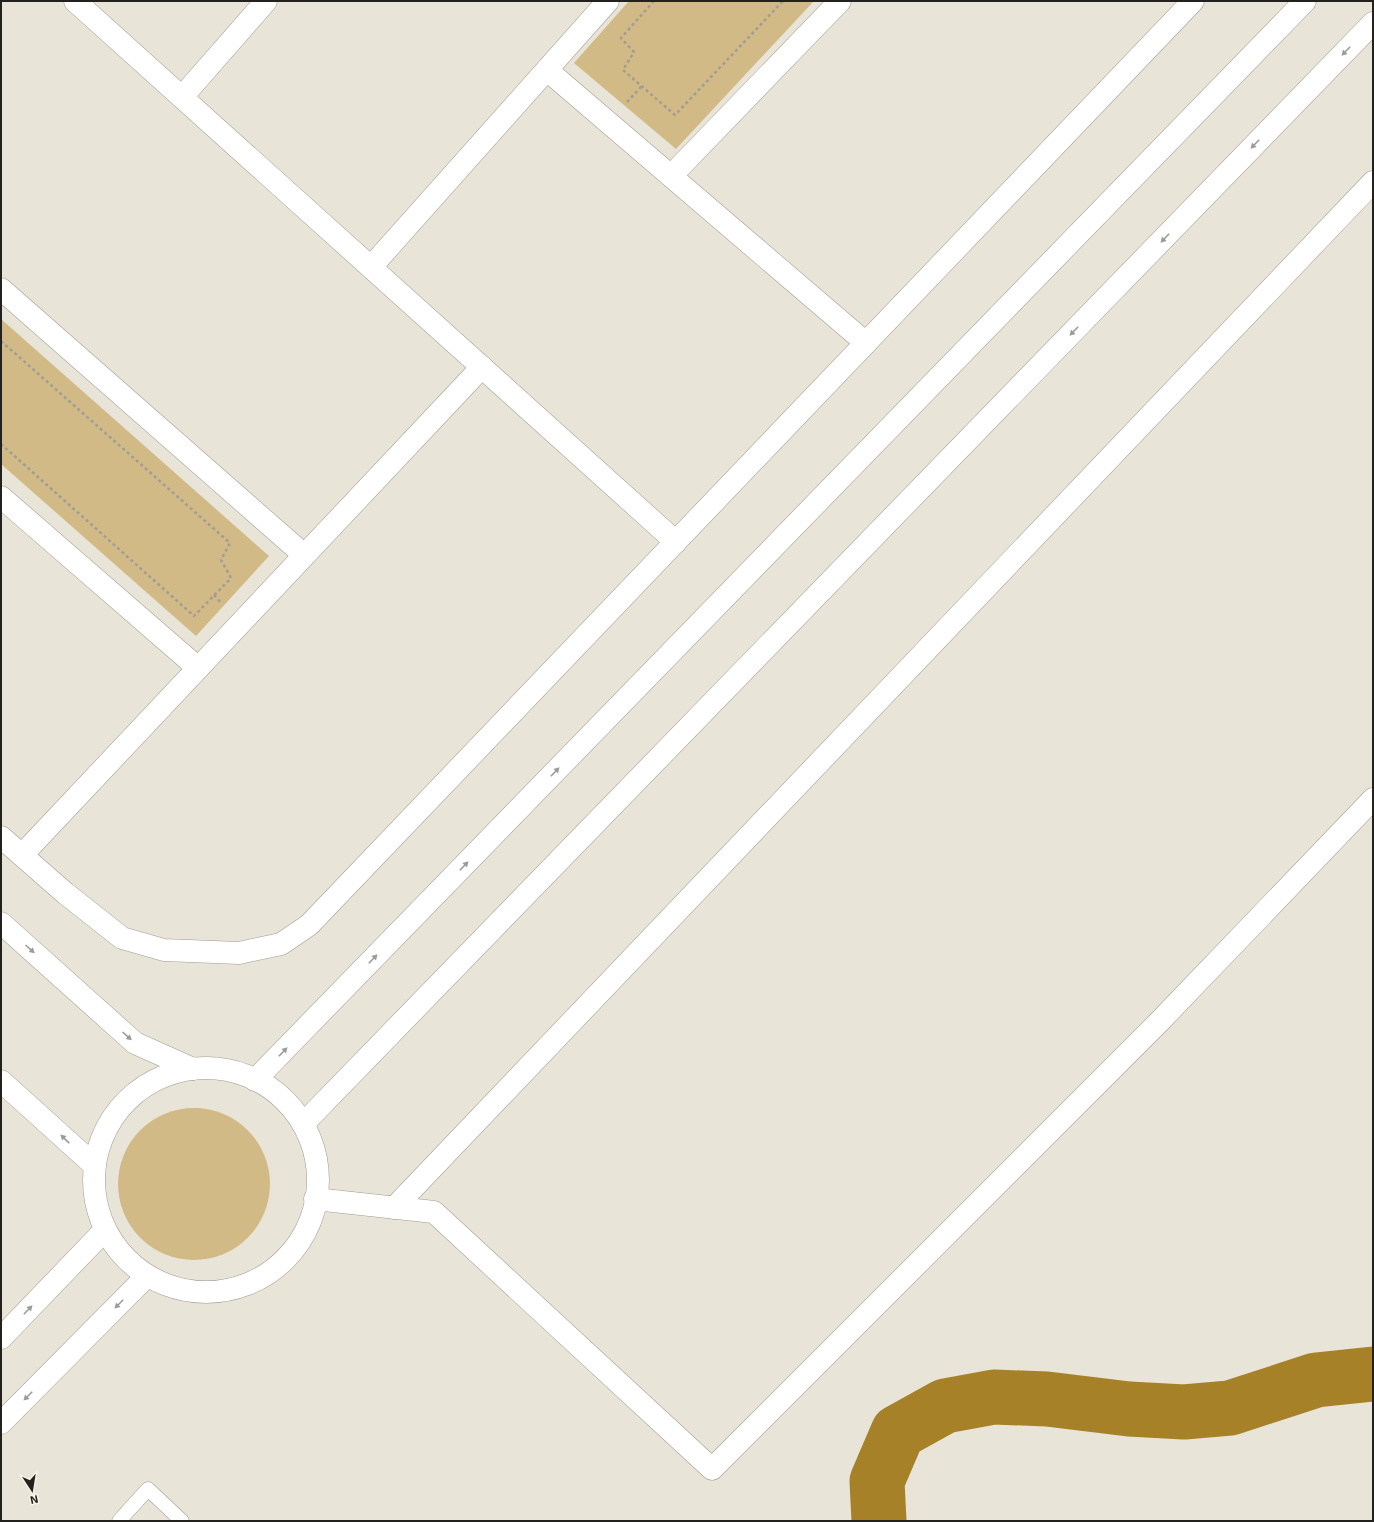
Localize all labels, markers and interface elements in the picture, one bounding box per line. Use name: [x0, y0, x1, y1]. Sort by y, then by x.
one-way arrow: [1341, 46, 1351, 56]
one-way arrow: [1250, 139, 1260, 149]
one-way arrow: [1160, 233, 1169, 243]
one-way arrow: [1069, 326, 1079, 336]
one-way arrow: [550, 767, 559, 777]
one-way arrow: [459, 861, 469, 871]
one-way arrow: [25, 944, 35, 953]
one-way arrow: [368, 954, 378, 964]
one-way arrow: [121, 1031, 132, 1040]
one-way arrow: [278, 1047, 288, 1057]
one-way arrow: [60, 1134, 70, 1144]
one-way arrow: [114, 1299, 124, 1309]
one-way arrow: [23, 1305, 33, 1315]
one-way arrow: [23, 1391, 33, 1401]
north arrow: [12, 1470, 52, 1510]
text: N: [29, 1493, 39, 1507]

